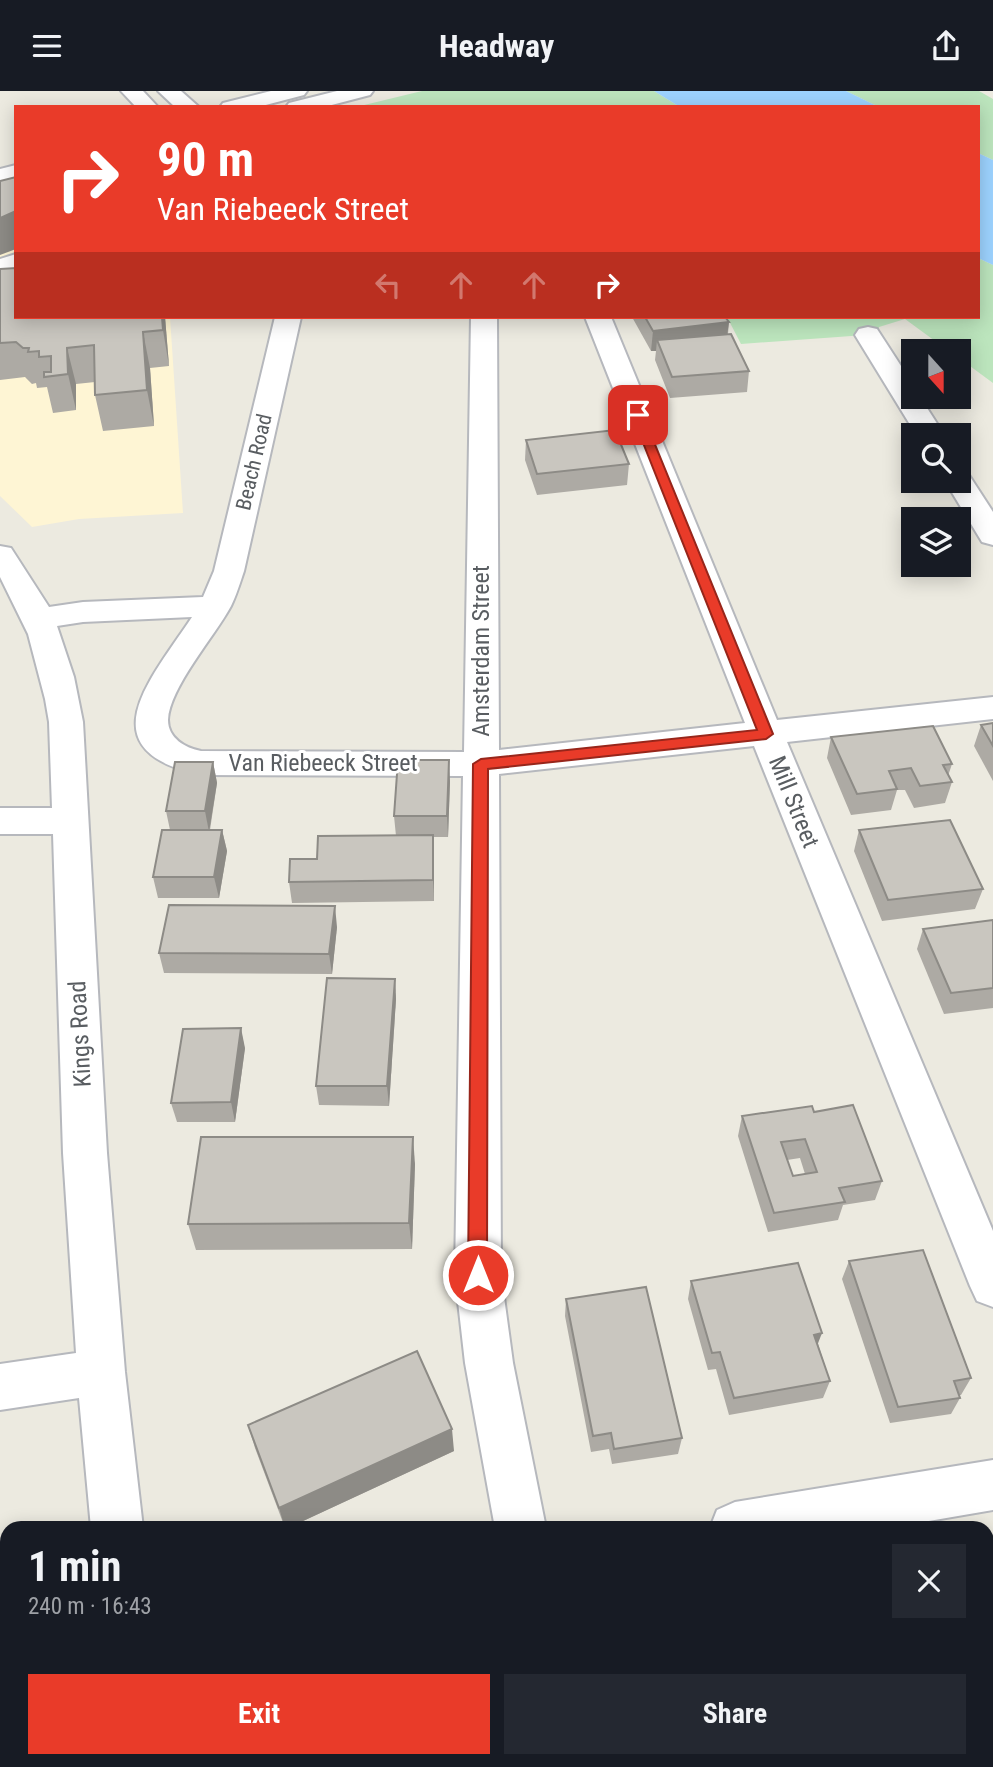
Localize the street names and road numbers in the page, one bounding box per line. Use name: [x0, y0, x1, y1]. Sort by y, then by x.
street label: Beach Road: [231, 411, 277, 513]
street label: Amsterdam Street: [467, 565, 495, 737]
street label: Van Riebeeck Street: [228, 749, 418, 777]
street label: Mill Street: [763, 752, 825, 852]
street label: Kings Road: [63, 980, 97, 1088]

